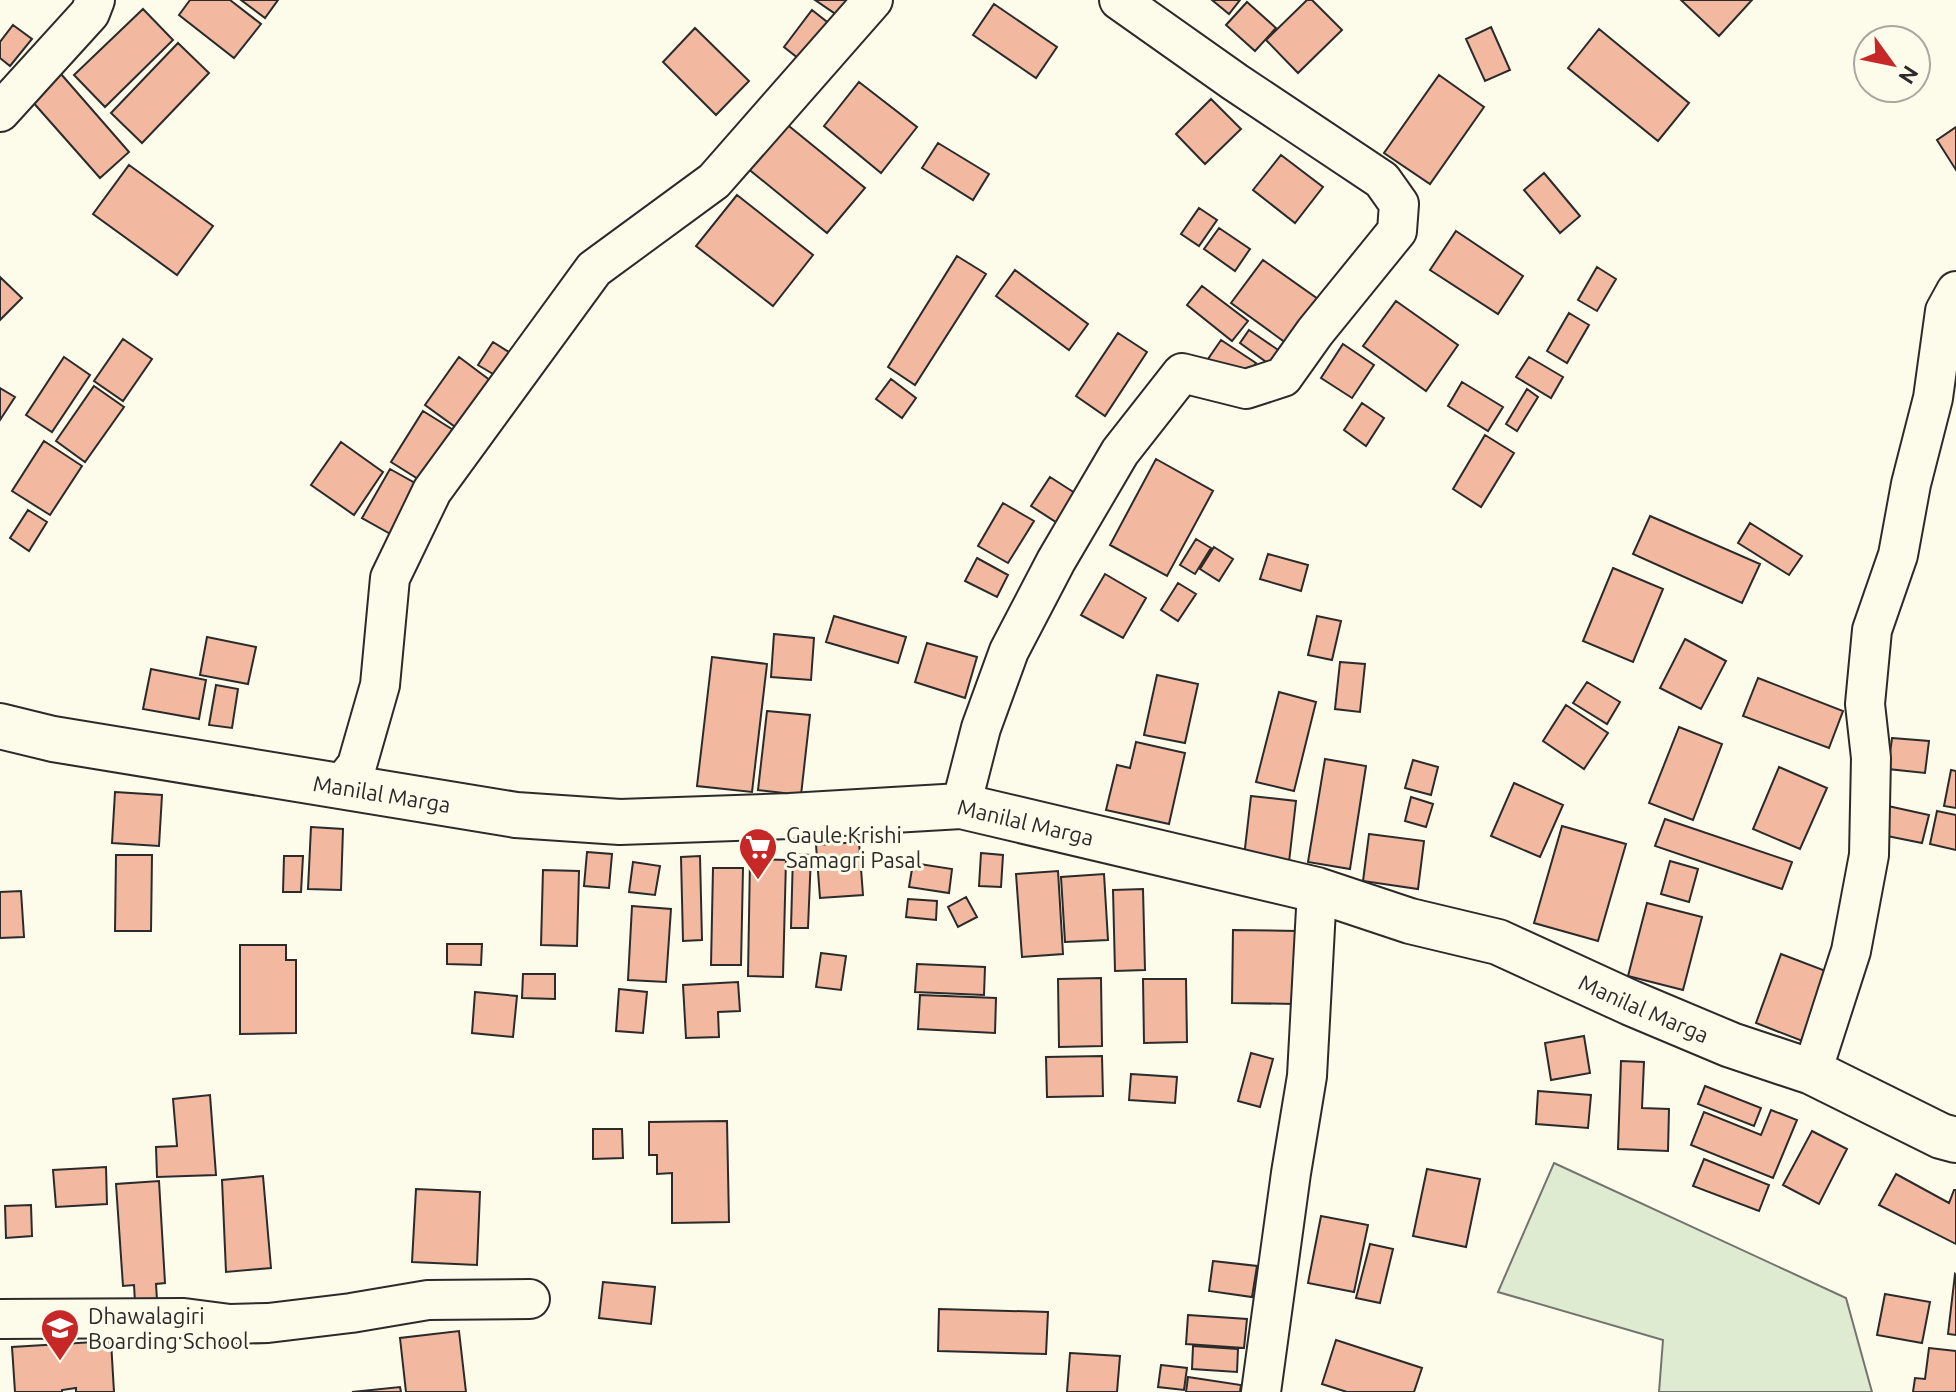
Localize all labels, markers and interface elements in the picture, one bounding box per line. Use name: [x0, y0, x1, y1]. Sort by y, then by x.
north arrow: [1852, 24, 1932, 104]
text: N: [1894, 61, 1924, 89]
street label: Manilal Marga: [311, 769, 453, 817]
street label: Manilal Marga: [955, 793, 1096, 849]
place label: Gaule Krishi Samagri Pasal: [786, 822, 922, 872]
supermarket icon: Gaule Krishi Samagri Pasal: [737, 826, 779, 881]
street label: Manilal Marga: [1575, 968, 1713, 1047]
place label: Dhawalagiri Boarding School: [88, 1303, 249, 1353]
school or university icon: Dhawalagiri Boarding School: [39, 1307, 81, 1362]

